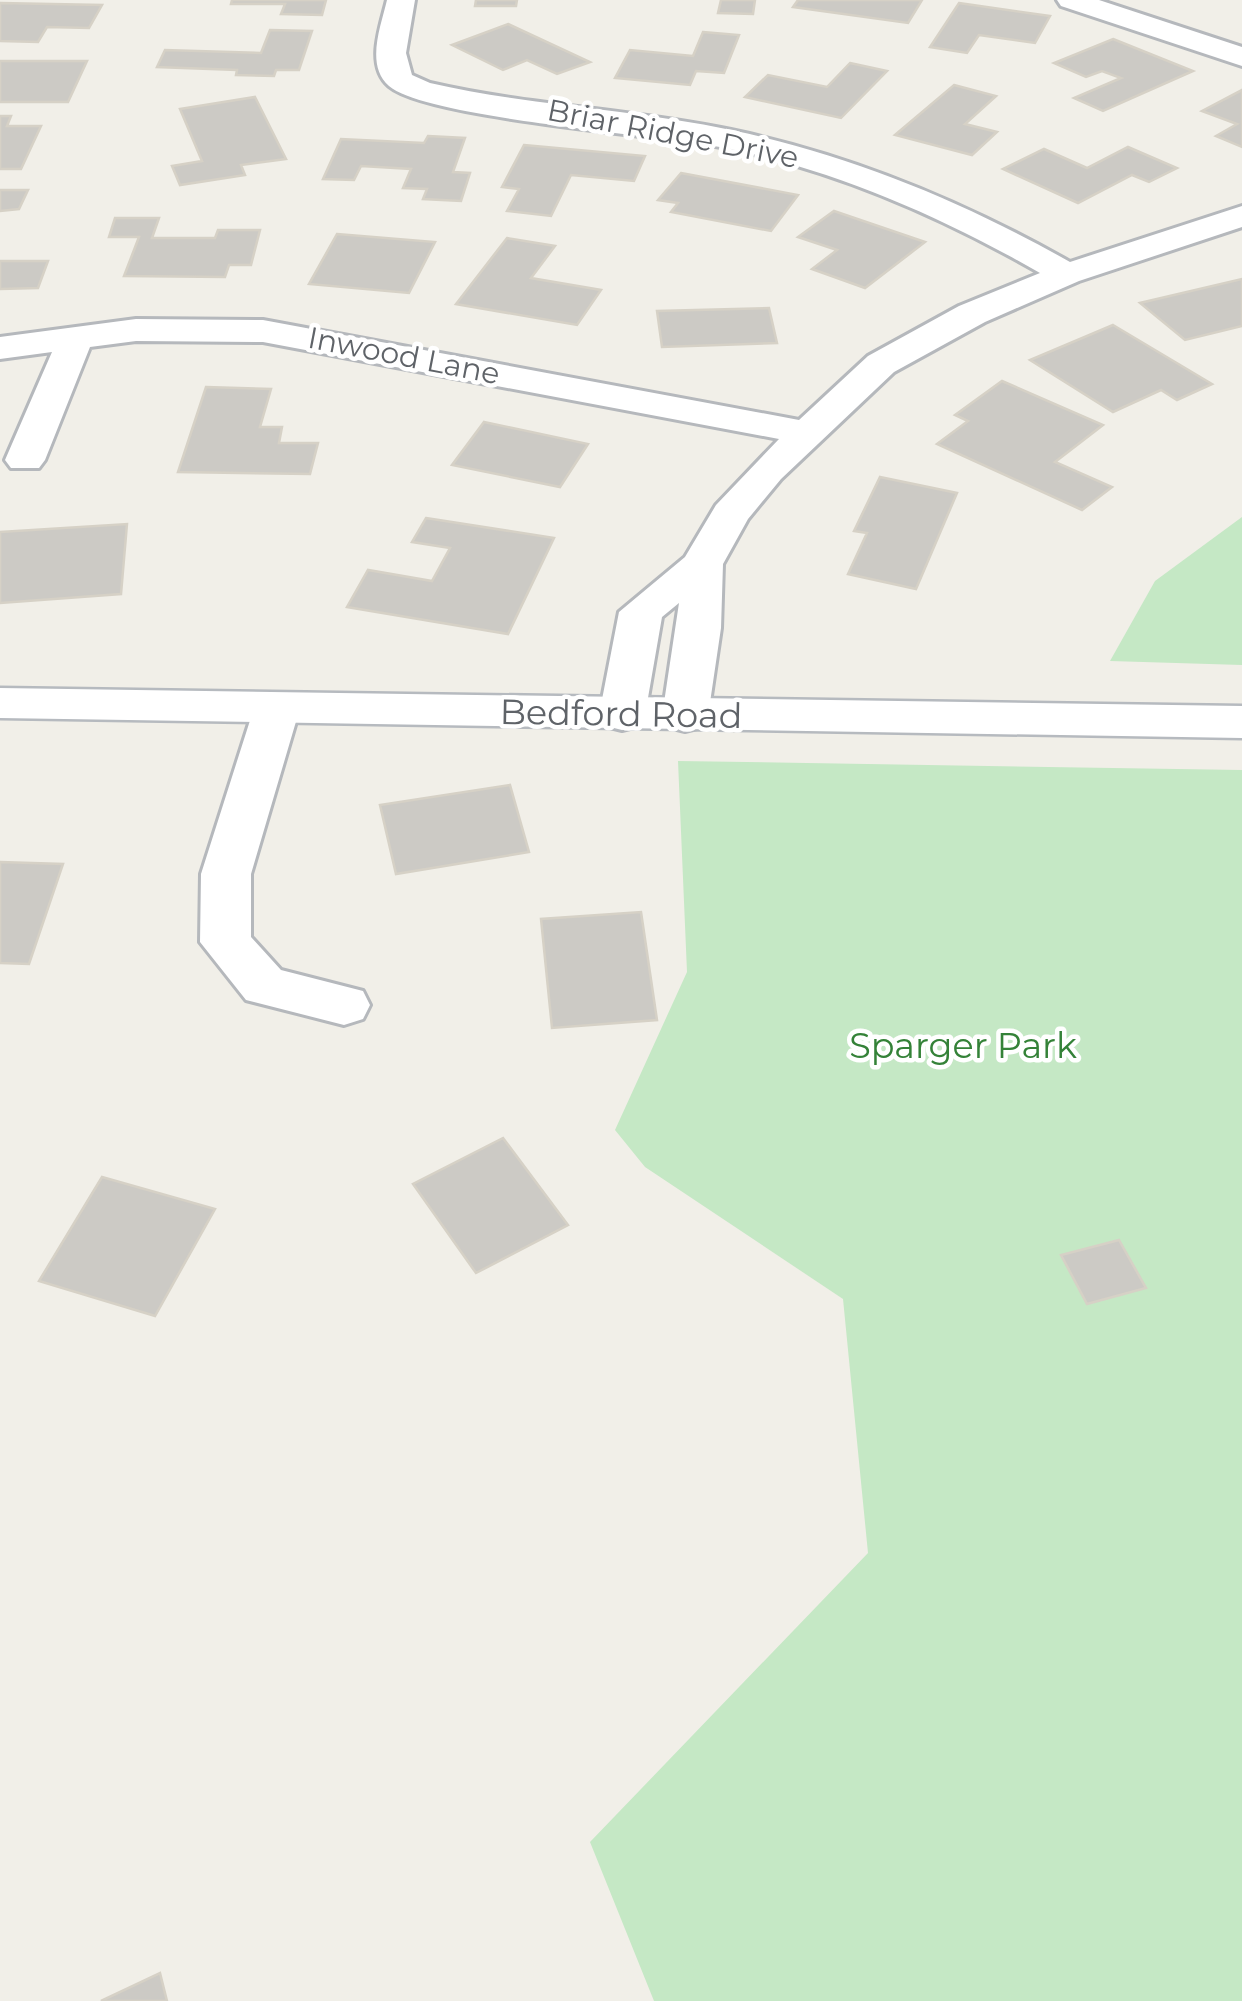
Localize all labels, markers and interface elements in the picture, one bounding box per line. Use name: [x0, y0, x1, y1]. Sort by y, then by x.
street label: Briar Ridge Drive: [544, 91, 802, 176]
street label: Inwood Lane: [305, 319, 503, 392]
street label: Bedford Road: [499, 690, 743, 737]
park label: Sparger Park: [849, 1024, 1077, 1067]

